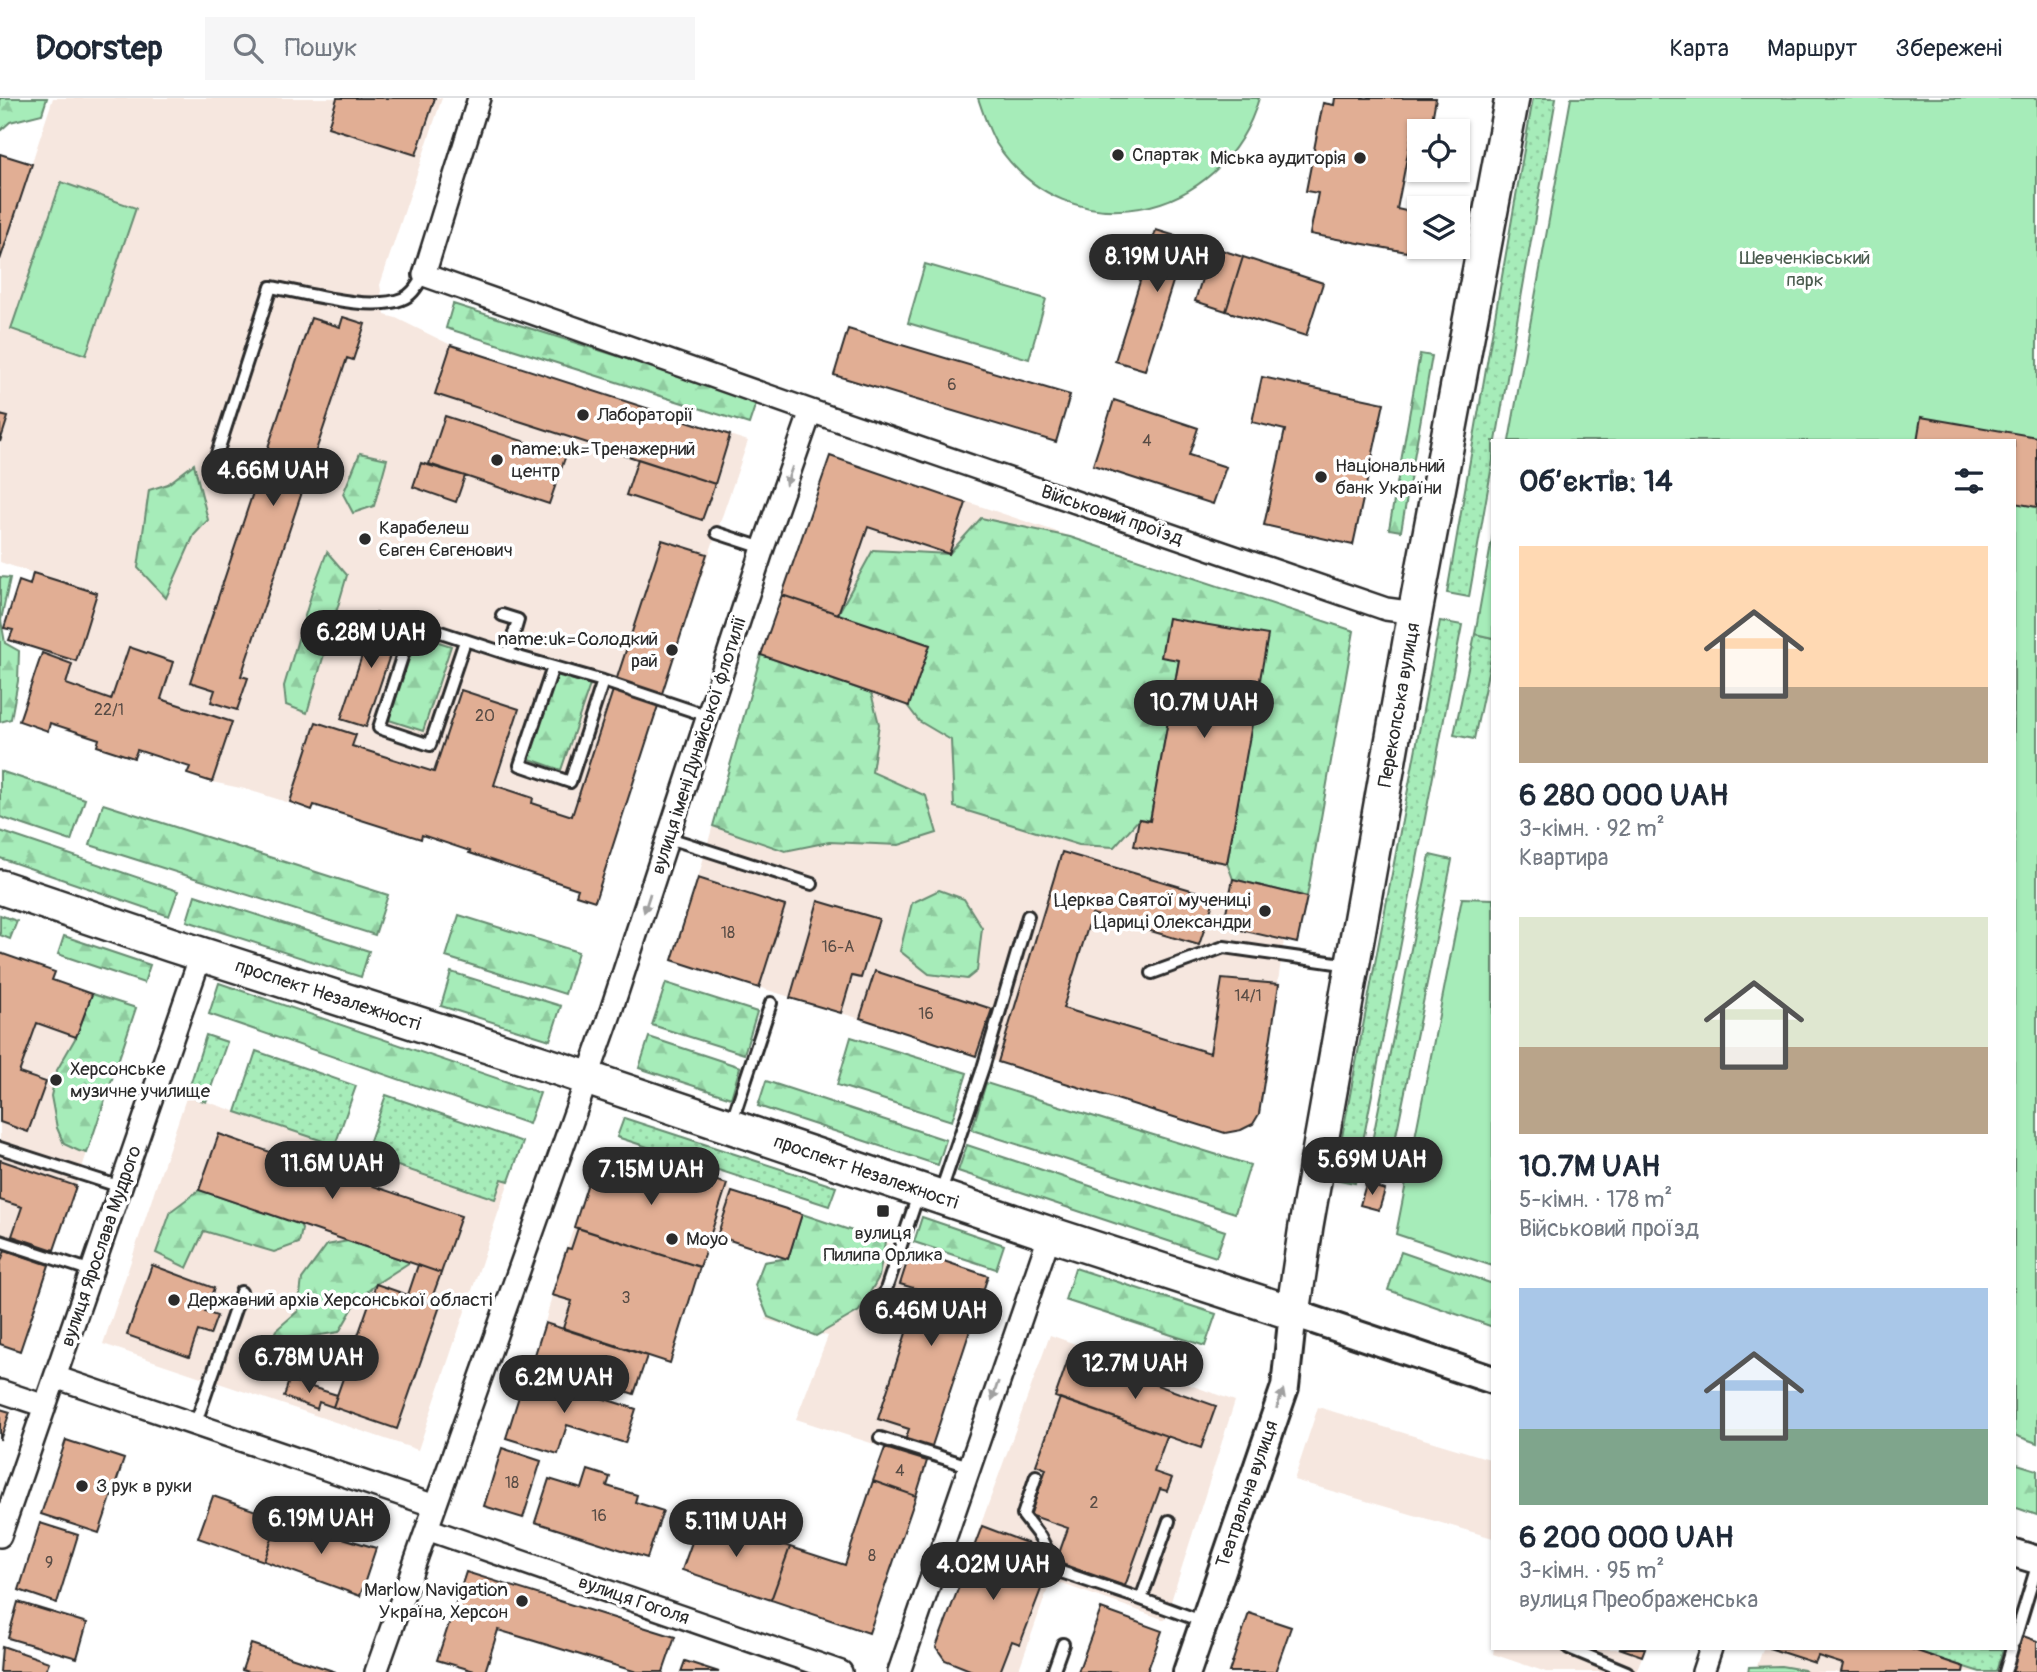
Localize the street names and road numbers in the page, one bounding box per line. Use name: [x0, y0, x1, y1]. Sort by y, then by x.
street label: Військовий проїзд: [1038, 479, 1187, 551]
street label: вулиця імені Дунайської флотилії: [646, 613, 752, 877]
street label: Перекопська вулиця: [1373, 621, 1425, 789]
street label: проспект Незалежності: [232, 954, 424, 1036]
street label: проспект Незалежності: [770, 1129, 962, 1215]
street label: вулиця Ярослава Мудрого: [55, 1142, 147, 1350]
street label: Театральна вулиця: [1211, 1417, 1283, 1571]
street label: вулиця Гоголя: [575, 1570, 693, 1630]

